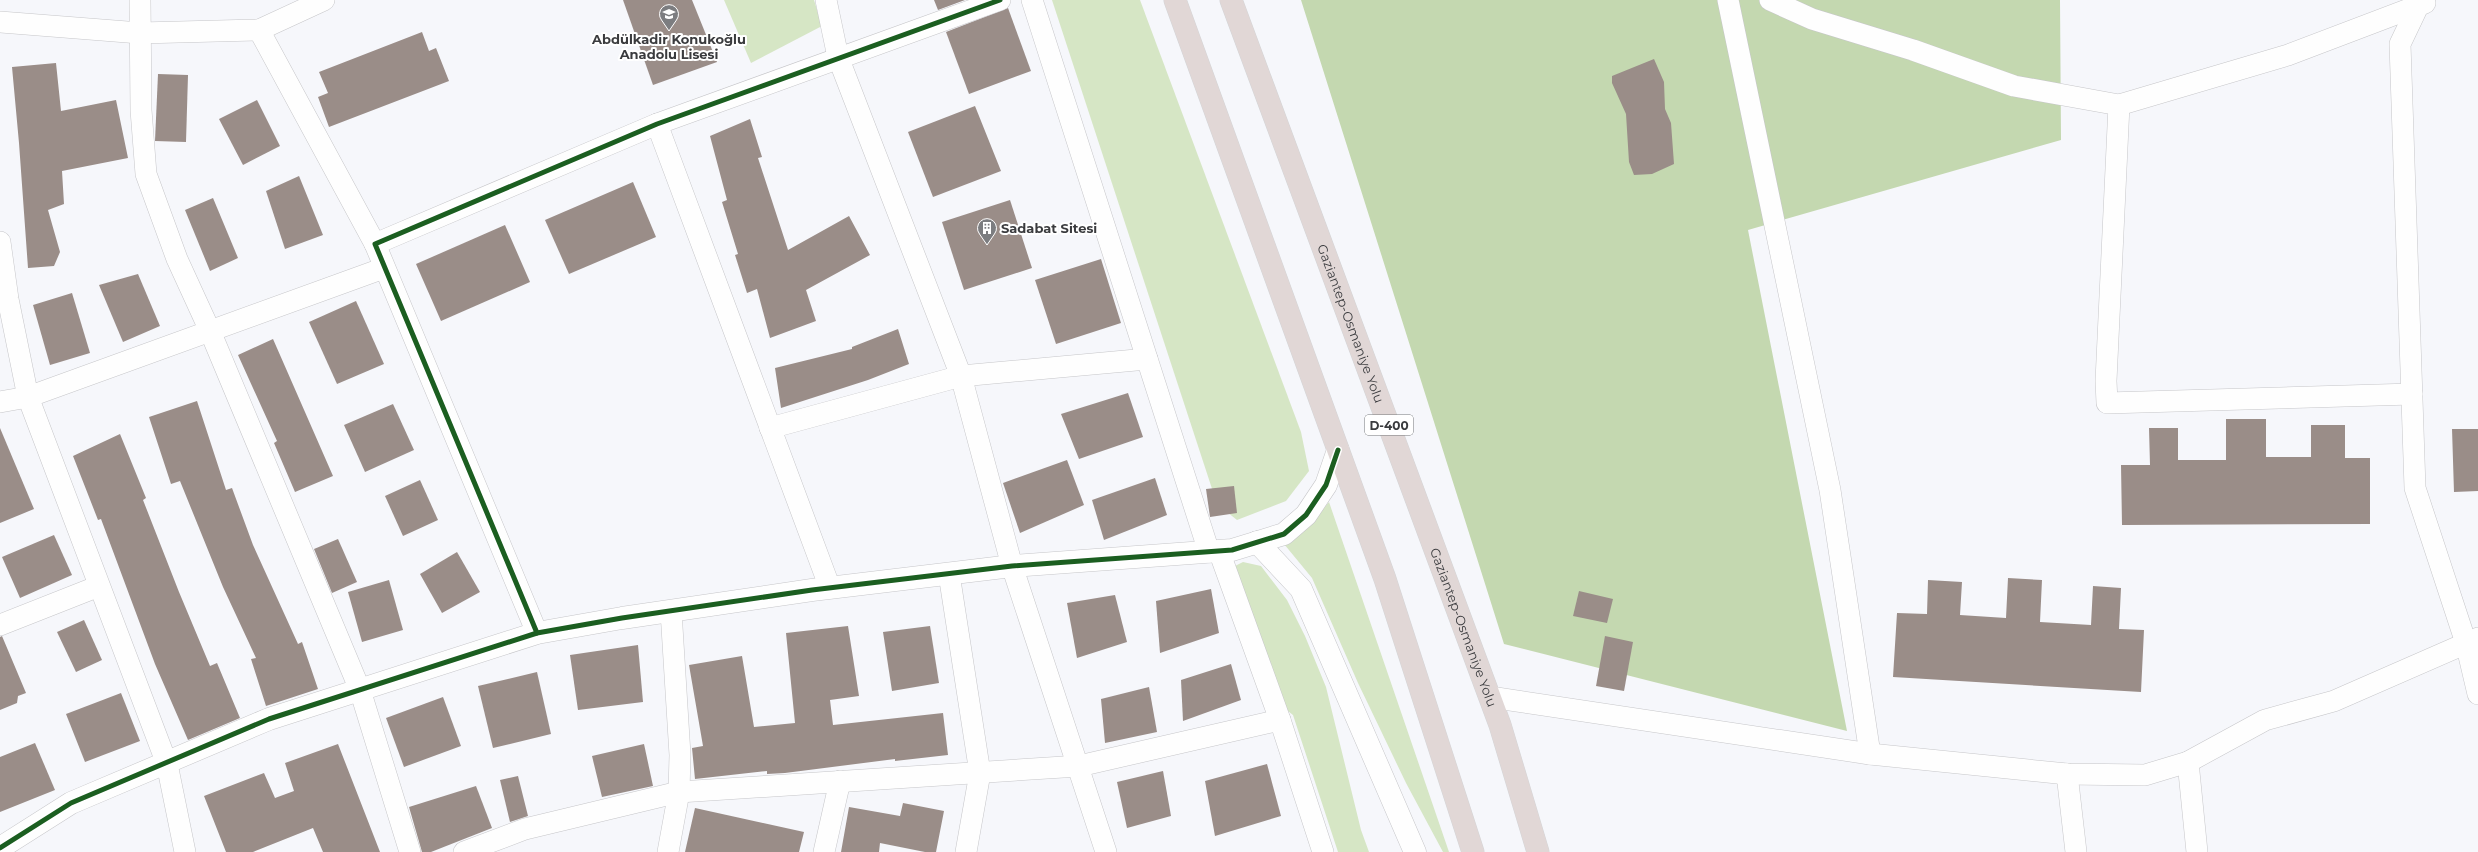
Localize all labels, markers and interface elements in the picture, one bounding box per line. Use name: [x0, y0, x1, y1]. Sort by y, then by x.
school or university icon: Abdülkadir Konukoğlu Anadolu Lisesi: [658, 3, 680, 31]
place label: Abdülkadir Konukoğlu Anadolu Lisesi: [591, 31, 746, 62]
building icon: Sadabat Sitesi: [976, 217, 998, 245]
place label: Sadabat Sitesi: [1001, 220, 1097, 236]
street label: Gaziantep-Osmaniye Yolu: [1314, 242, 1388, 405]
road number: D-400: [1365, 415, 1413, 435]
street label: Gaziantep-Osmaniye Yolu: [1427, 546, 1500, 709]

